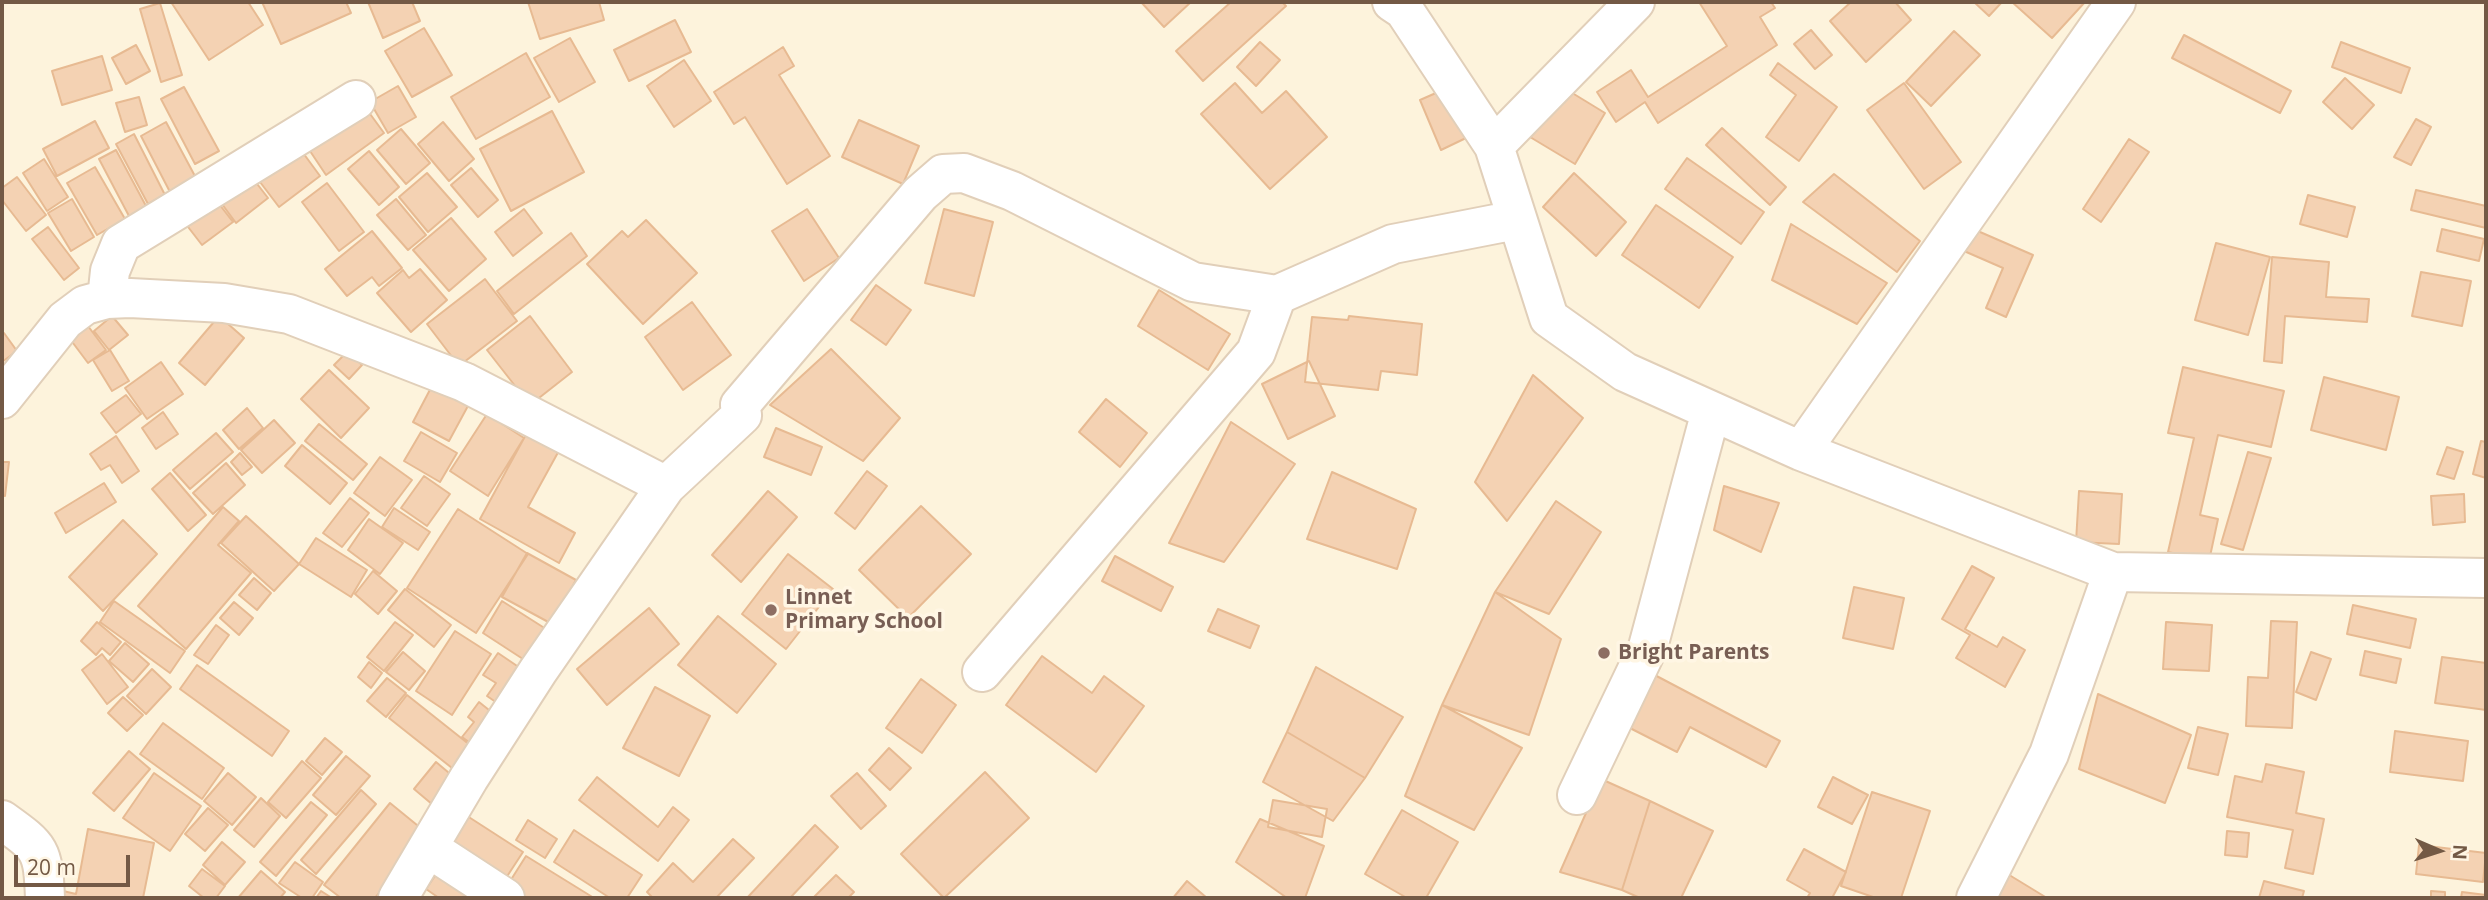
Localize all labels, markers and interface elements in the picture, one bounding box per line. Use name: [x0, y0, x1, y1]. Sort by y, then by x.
place label: Linnet Primary School: [785, 585, 943, 635]
marker: Linnet Primary School: [763, 602, 779, 618]
place label: Bright Parents: [1618, 640, 1769, 666]
marker: Bright Parents: [1596, 645, 1612, 661]
north arrow: [2404, 816, 2474, 886]
scale bar: [18, 841, 133, 885]
text: N: [2447, 844, 2473, 860]
text: 20 m: [27, 853, 76, 881]

